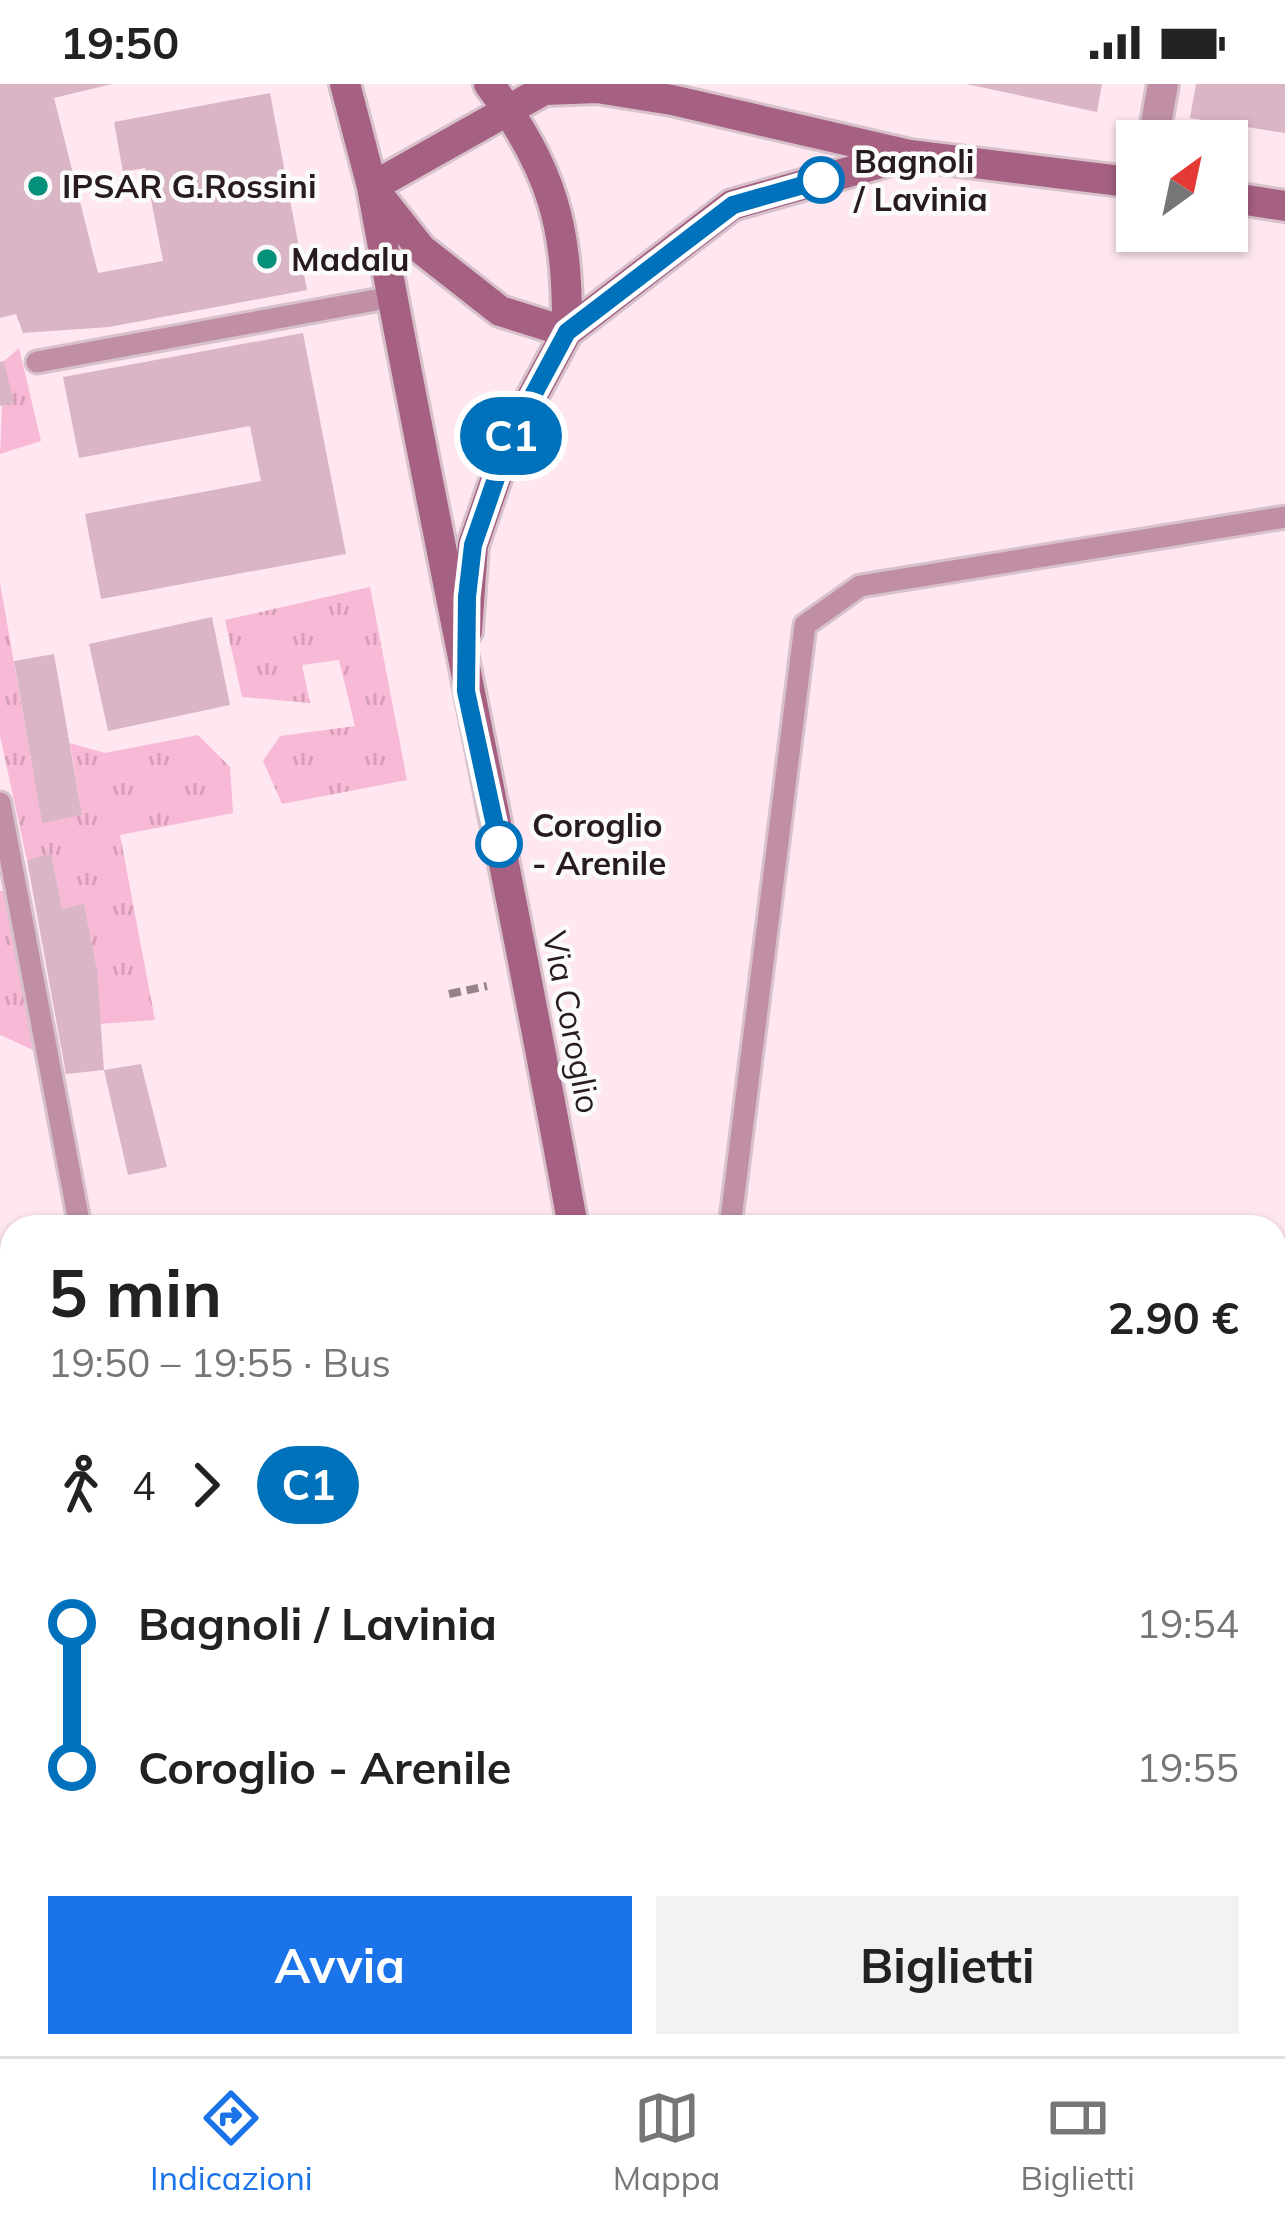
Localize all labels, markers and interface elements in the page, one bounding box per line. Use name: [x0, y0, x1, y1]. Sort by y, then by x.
text: 19:50: [60, 14, 179, 70]
north arrow: [1116, 120, 1248, 252]
map controls: [1116, 120, 1248, 252]
place label: Bagnoli / Lavinia: [853, 140, 988, 219]
marker: Bagnoli / Lavinia: [799, 158, 843, 202]
place label: IPSAR G.Rossini: [62, 165, 317, 206]
marker: IPSAR G.Rossini: [25, 173, 51, 199]
place label: Madalu: [291, 238, 409, 279]
marker: Madalu: [254, 246, 280, 272]
line badge: C1: [457, 397, 565, 475]
text: C1: [484, 409, 538, 462]
place label: Coroglio - Arenile: [532, 804, 666, 883]
marker: Coroglio - Arenile: [477, 822, 521, 866]
street label: Via Coroglio: [535, 927, 610, 1116]
text: 5 min: [48, 1251, 222, 1334]
text: 2.90 €: [1108, 1289, 1239, 1345]
text: 19:50 – 19:55 · Bus: [48, 1338, 391, 1387]
icon: walk: [48, 1452, 114, 1518]
icon: forward: [173, 1452, 239, 1518]
text: C1: [281, 1458, 335, 1511]
text: 4: [132, 1461, 155, 1510]
text: Bagnoli / Lavinia: [138, 1595, 497, 1651]
text: 19:54: [1137, 1599, 1239, 1648]
text: Coroglio - Arenile: [138, 1739, 511, 1795]
text: 19:55: [1137, 1743, 1239, 1792]
button: Avvia: [48, 1896, 632, 2034]
button: Biglietti: [656, 1896, 1239, 2034]
tab: Indicazioni: [150, 2085, 313, 2198]
tab: Mappa: [613, 2085, 720, 2198]
tab: Biglietti: [1021, 2085, 1135, 2198]

